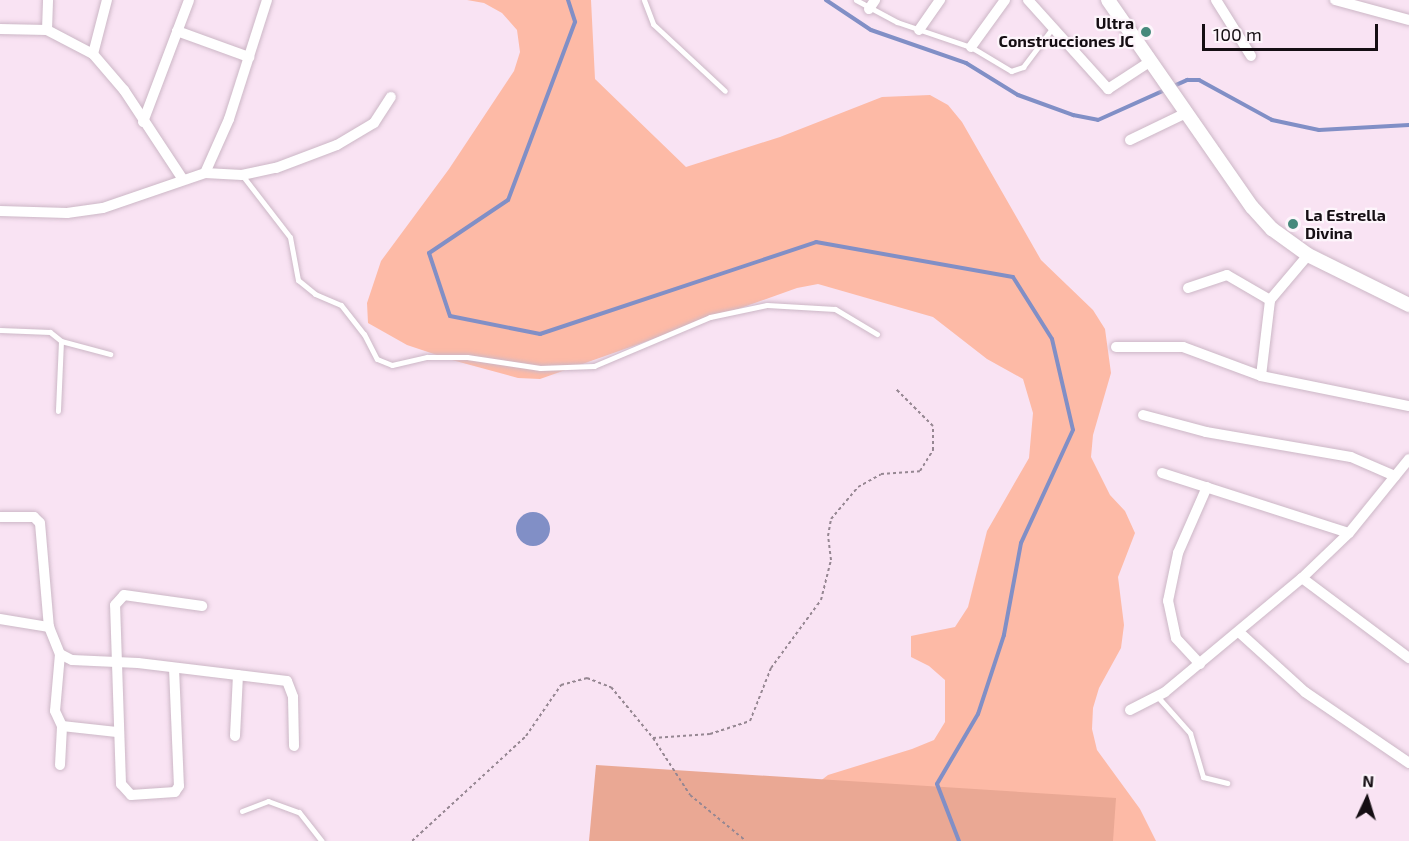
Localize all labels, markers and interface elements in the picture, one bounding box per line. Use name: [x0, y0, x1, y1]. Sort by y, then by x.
scale bar: [1205, 12, 1380, 50]
place label: Ultra Construcciones JC: [998, 13, 1134, 51]
text: 100 m: [1213, 23, 1262, 45]
marker: Ultra Construcciones JC: [1139, 25, 1153, 39]
place label: La Estrella Divina: [1305, 205, 1386, 243]
marker: La Estrella Divina: [1286, 217, 1300, 231]
north arrow: [1337, 769, 1397, 829]
text: N: [1362, 771, 1375, 790]

